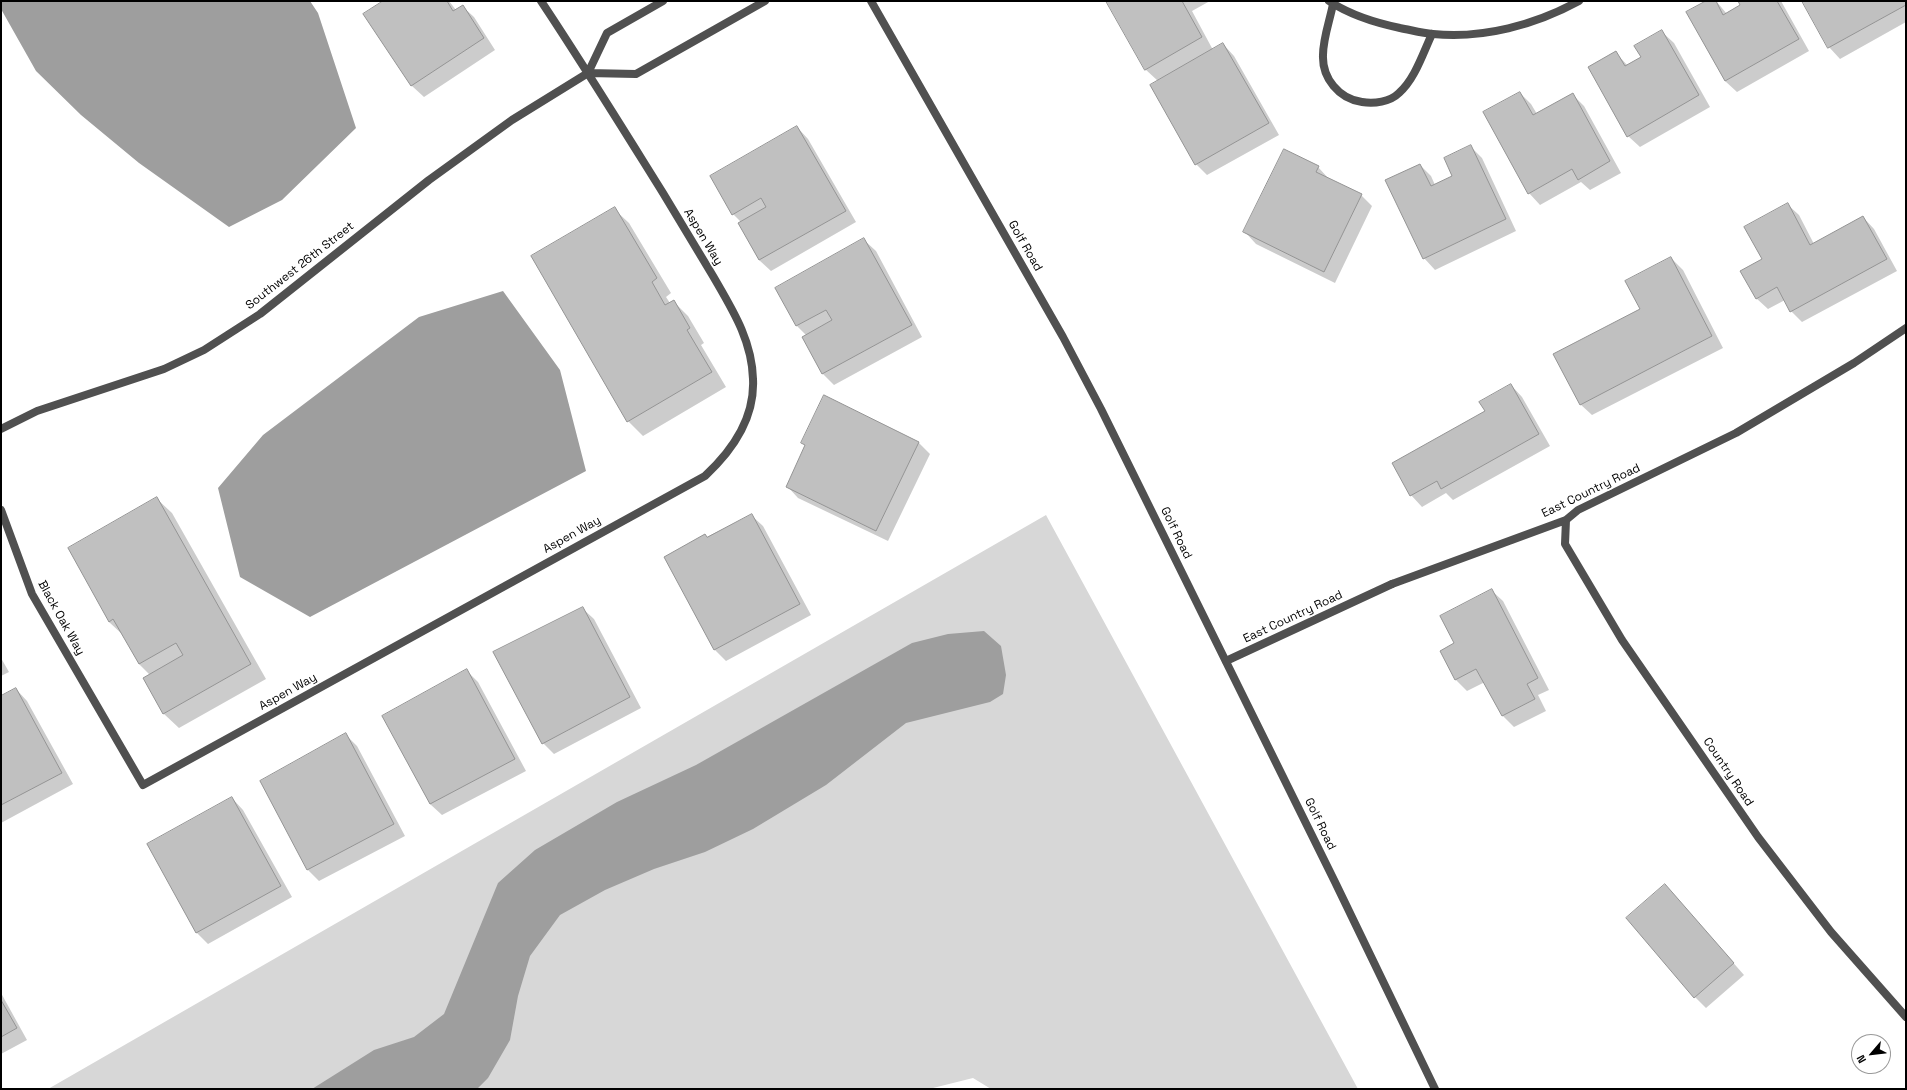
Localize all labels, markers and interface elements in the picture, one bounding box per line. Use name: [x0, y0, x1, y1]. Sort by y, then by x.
street label: Aspen Way: [680, 206, 726, 268]
street label: Golf Road: [1005, 218, 1045, 274]
street label: Southwest 26th Street: [243, 219, 357, 313]
street label: East Country Road: [1539, 461, 1643, 521]
street label: Golf Road: [1157, 505, 1195, 561]
street label: Aspen Way: [541, 513, 603, 557]
street label: Black Oak Way: [35, 578, 87, 658]
street label: East Country Road: [1241, 588, 1345, 646]
street label: Aspen Way: [257, 670, 319, 714]
street label: Country Road: [1700, 735, 1756, 809]
street label: Golf Road: [1301, 796, 1339, 852]
north arrow: [1851, 1034, 1891, 1074]
text: N: [1853, 1053, 1869, 1066]

